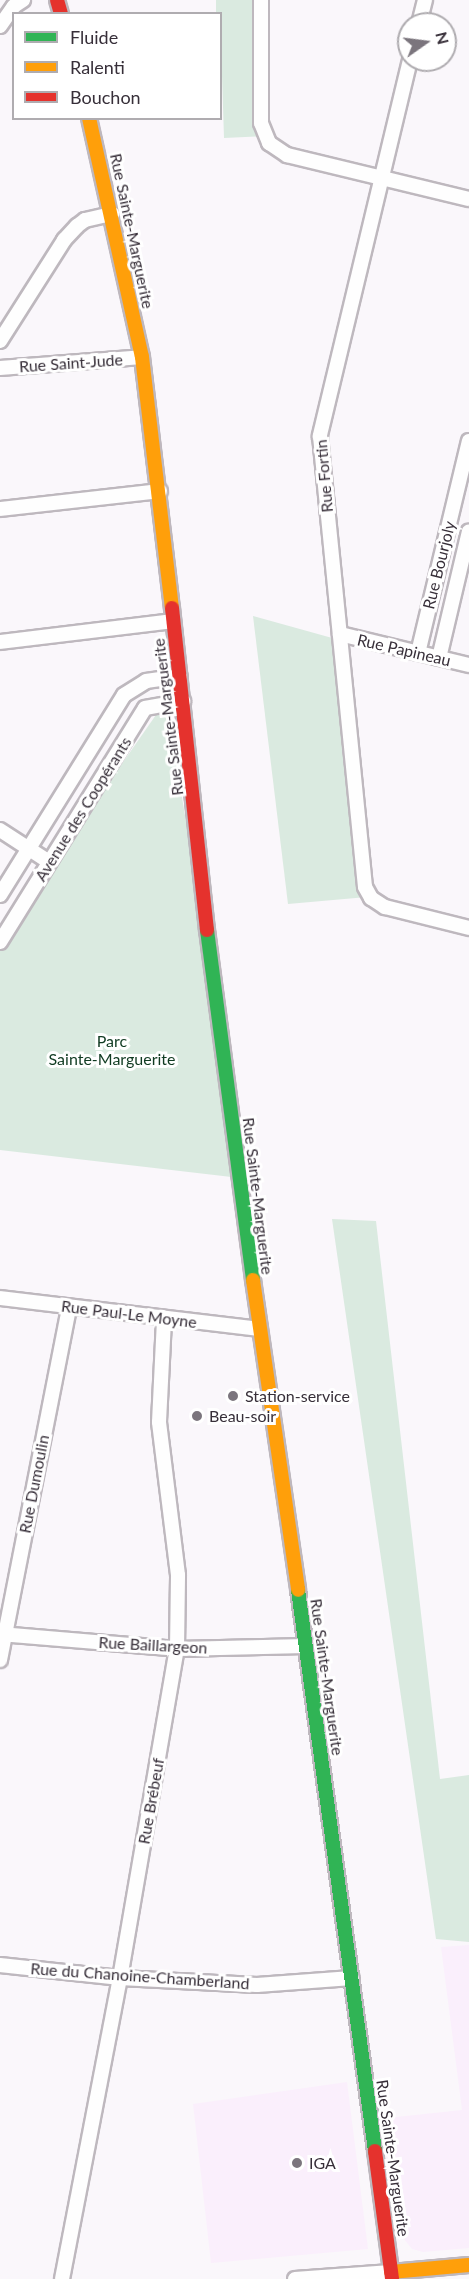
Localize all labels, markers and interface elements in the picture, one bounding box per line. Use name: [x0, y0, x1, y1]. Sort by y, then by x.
legend: [12, 12, 222, 120]
north arrow: [397, 12, 457, 72]
text: Fluide: [70, 26, 118, 48]
text: N: [432, 30, 454, 46]
text: Ralenti: [70, 56, 125, 78]
text: Bouchon: [70, 86, 141, 108]
street label: Rue Sainte-Marguerite: [106, 152, 158, 310]
street label: Rue Saint-Jude: [18, 350, 124, 376]
street label: Rue Fortin: [311, 439, 337, 513]
street label: Rue Bourjoly: [419, 519, 459, 611]
street label: Rue Papineau: [355, 630, 453, 670]
street label: Rue Sainte-Marguerite: [149, 637, 187, 797]
street label: Avenue des Coopérants: [31, 733, 135, 885]
park label: Parc Sainte-Marguerite: [49, 1031, 175, 1069]
street label: Rue Sainte-Marguerite: [239, 1116, 277, 1276]
street label: Rue Paul-Le Moyne: [60, 1296, 198, 1332]
place label: Station-service: [245, 1386, 350, 1406]
marker: Station-service: [226, 1389, 240, 1403]
place label: Beau-soir: [209, 1406, 276, 1426]
marker: Beau-soir: [190, 1409, 204, 1423]
street label: Rue Dumoulin: [15, 1433, 53, 1535]
street label: Rue Sainte-Marguerite: [306, 1597, 348, 1757]
street label: Rue Baillargeon: [98, 1633, 208, 1657]
street label: Rue Brébeuf: [134, 1756, 168, 1846]
street label: Rue du Chanoine-Chamberland: [30, 1959, 250, 1993]
street label: Rue Sainte-Marguerite: [372, 2078, 414, 2238]
place label: IGA: [309, 2153, 336, 2173]
marker: IGA: [290, 2156, 304, 2170]

